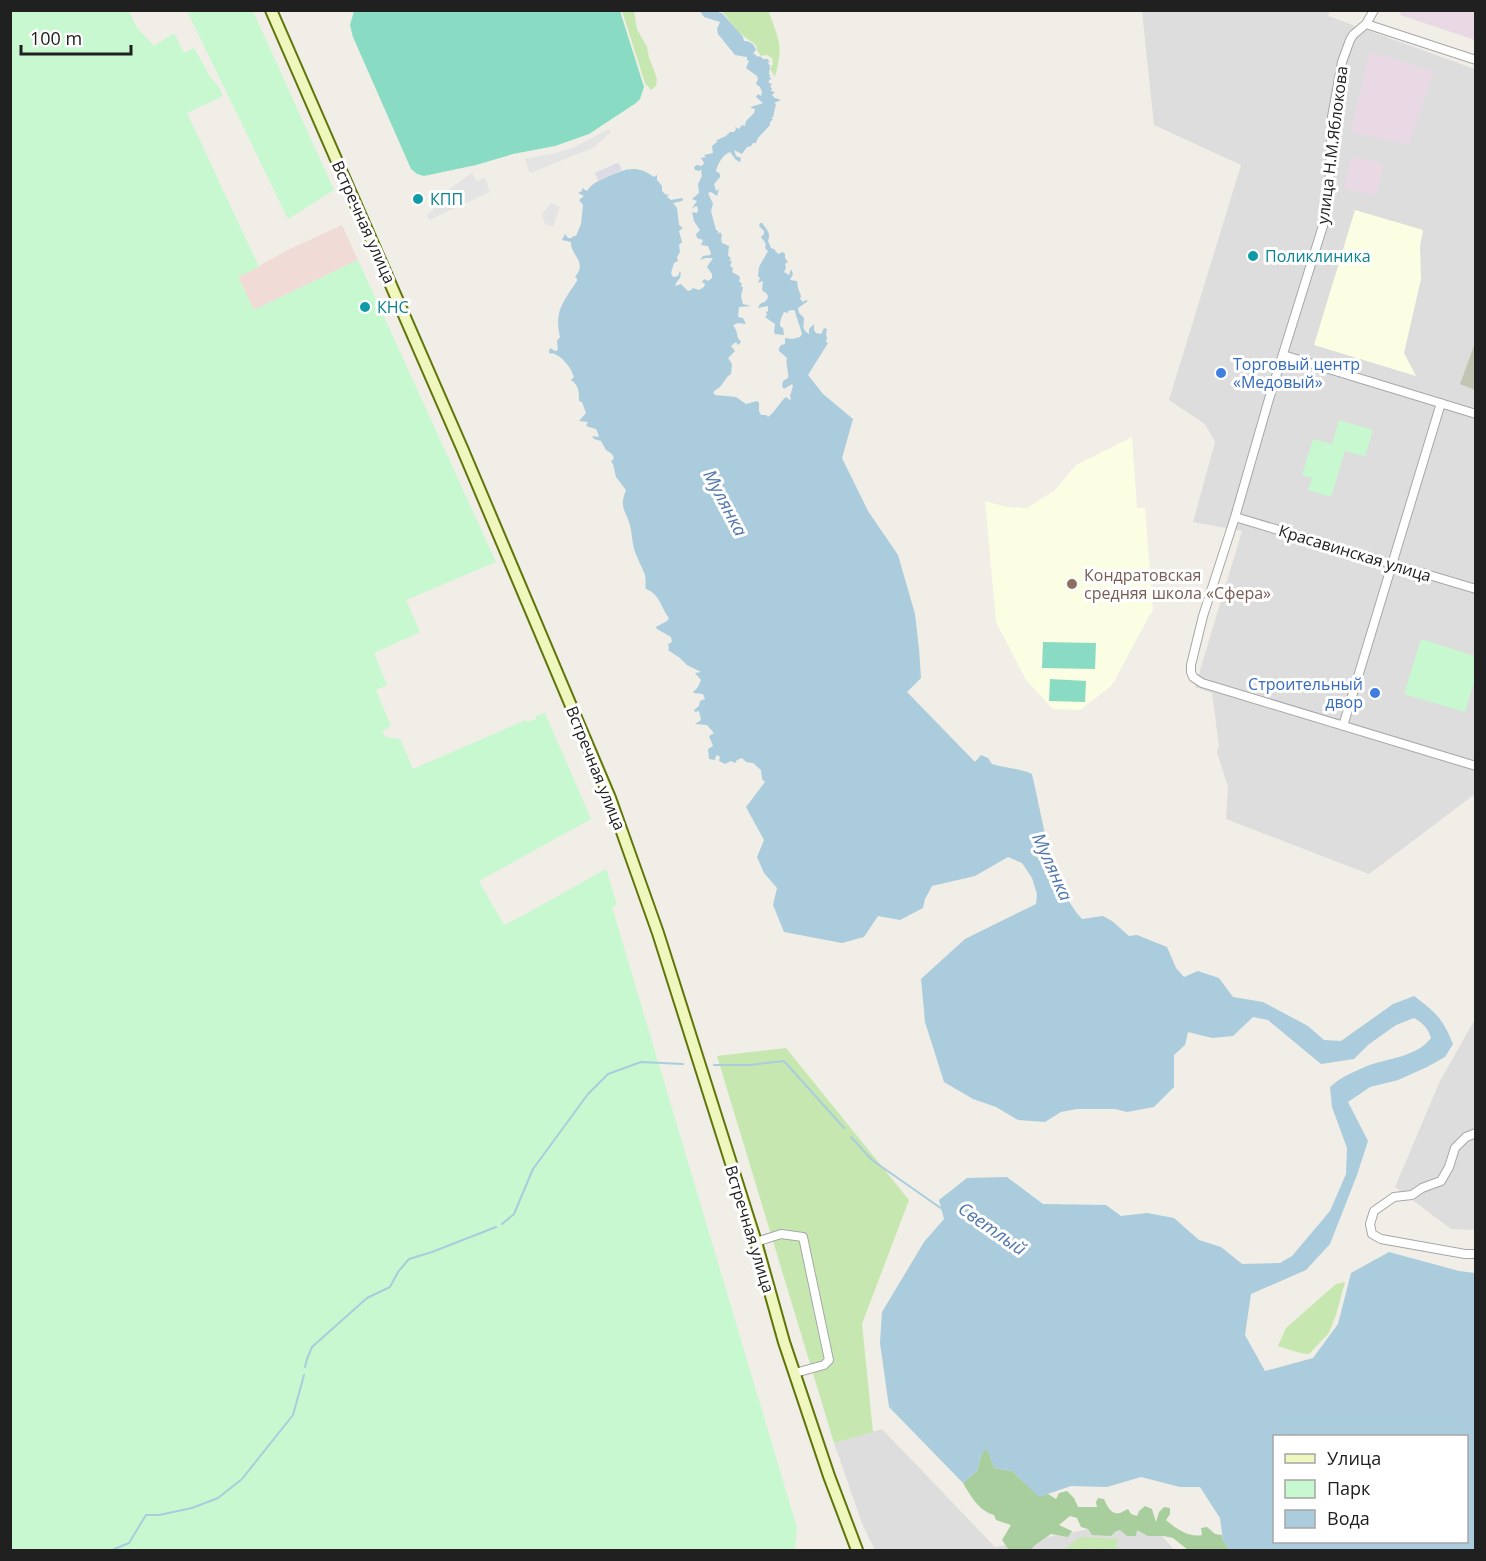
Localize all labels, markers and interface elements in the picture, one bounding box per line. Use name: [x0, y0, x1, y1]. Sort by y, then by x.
scale bar: [21, 18, 130, 56]
text: 100 m: [30, 26, 82, 50]
street label: улица Н.М.Яблокова: [1311, 65, 1353, 225]
street label: Встречная улица: [327, 157, 401, 287]
place label: КПП: [430, 188, 463, 210]
marker: КПП: [411, 192, 425, 206]
place label: Поликлиника: [1265, 245, 1371, 267]
marker: Поликлиника: [1246, 249, 1260, 263]
place label: КНС: [377, 296, 409, 318]
marker: КНС: [358, 300, 372, 314]
place label: Торговый центр «Медовый»: [1233, 353, 1360, 393]
marker: Торговый центр «Медовый»: [1214, 366, 1228, 380]
water label: Мулянка: [698, 465, 753, 540]
street label: Красавинская улица: [1276, 519, 1434, 587]
place label: Кондратовская средняя школа «Сфера»: [1084, 564, 1271, 604]
marker: Кондратовская средняя школа «Сфера»: [1065, 577, 1079, 591]
place label: Строительный двор: [1248, 673, 1363, 713]
marker: Строительный двор: [1368, 686, 1382, 700]
street label: Встречная улица: [561, 703, 631, 833]
water label: Мулянка: [1027, 829, 1079, 904]
street label: Встречная улица: [720, 1163, 780, 1295]
water label: Светлый: [954, 1196, 1032, 1261]
legend: [1273, 1435, 1468, 1543]
text: Улица: [1327, 1446, 1381, 1470]
text: Парк: [1327, 1476, 1371, 1500]
text: Вода: [1327, 1506, 1370, 1530]

